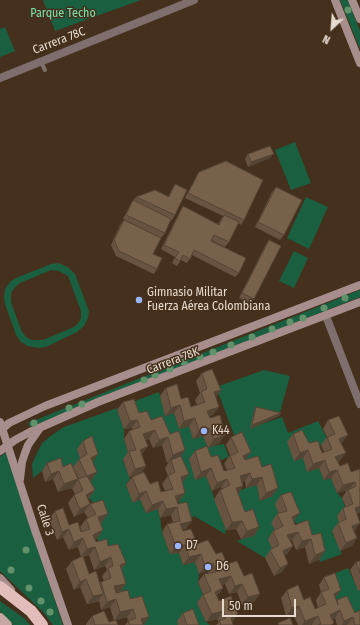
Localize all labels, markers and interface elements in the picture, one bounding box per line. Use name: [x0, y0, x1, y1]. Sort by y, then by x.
park label: Parque Techo: [30, 7, 96, 21]
north arrow: [312, 8, 352, 48]
street label: Carrera 78C: [31, 24, 87, 58]
text: N: [321, 32, 332, 47]
place label: Gimnasio Militar Fuerza Aérea Colombiana: [147, 286, 270, 314]
marker: Gimnasio Militar Fuerza Aérea Colombiana: [134, 295, 144, 305]
street label: Carrera 78K: [145, 344, 201, 378]
place label: K44: [212, 424, 230, 438]
marker: K44: [199, 426, 209, 436]
street label: Calle 3: [33, 502, 57, 538]
place label: D7: [186, 539, 198, 553]
marker: D7: [173, 541, 183, 551]
place label: D6: [216, 560, 229, 574]
marker: D6: [203, 562, 213, 572]
scale bar: [224, 591, 298, 617]
text: 50 m: [229, 599, 253, 613]

